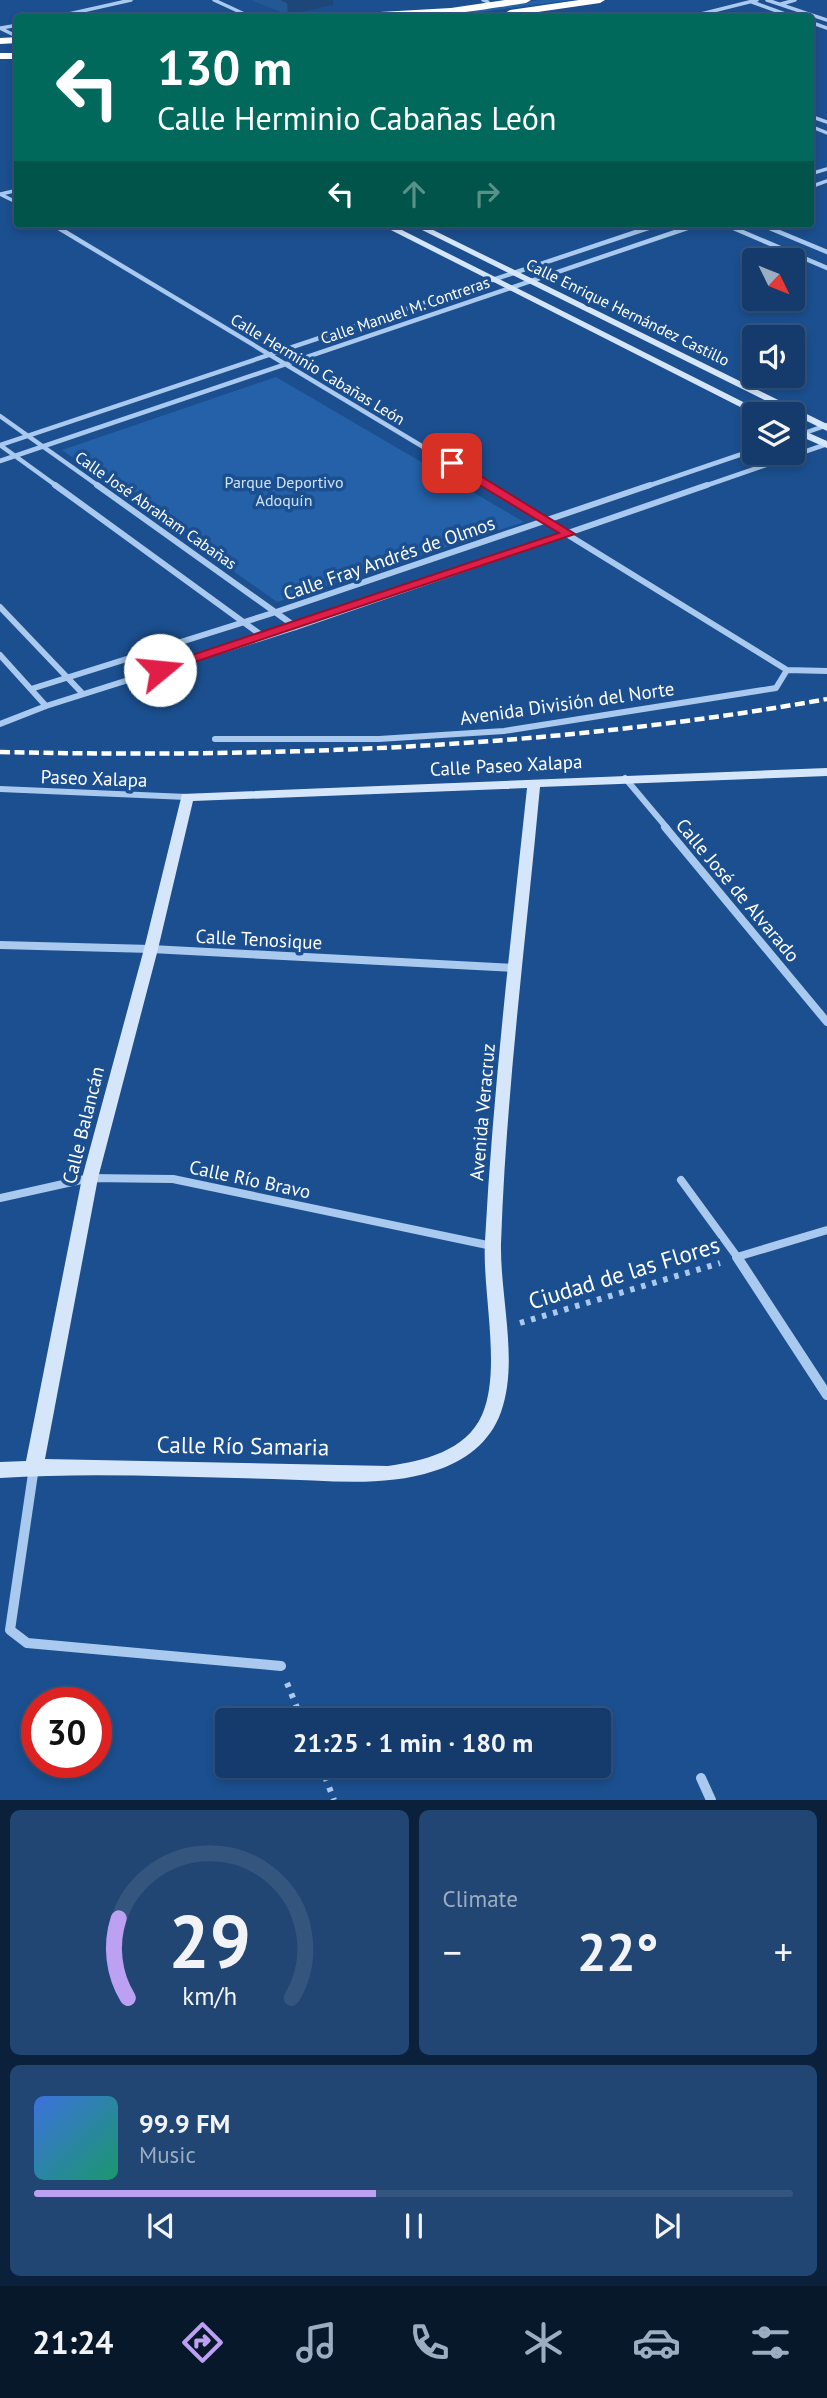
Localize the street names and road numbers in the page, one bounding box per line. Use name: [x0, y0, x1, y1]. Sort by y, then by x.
street label: Calle Enrique Hernández Castillo: [523, 254, 733, 370]
street label: Calle Manuel M. Contreras: [318, 272, 493, 348]
street label: Calle Herminio Cabañas León: [227, 309, 409, 429]
street label: Calle José Abraham Cabañas: [71, 447, 241, 574]
street label: Calle Fray Andrés de Olmos: [280, 510, 498, 606]
street label: Avenida División del Norte: [458, 676, 676, 730]
street label: Calle Paseo Xalapa: [429, 749, 583, 781]
street label: Paseo Xalapa: [40, 764, 148, 792]
street label: Calle José de Alvarado: [671, 813, 805, 967]
street label: Calle Tenosique: [195, 924, 323, 954]
street label: Avenida Veracruz: [464, 1042, 500, 1182]
street label: Calle Balancán: [57, 1064, 109, 1186]
street label: Calle Río Bravo: [187, 1154, 313, 1204]
street label: Ciudad de las Flores: [525, 1230, 723, 1315]
street label: Calle Río Samaria: [156, 1429, 330, 1462]

